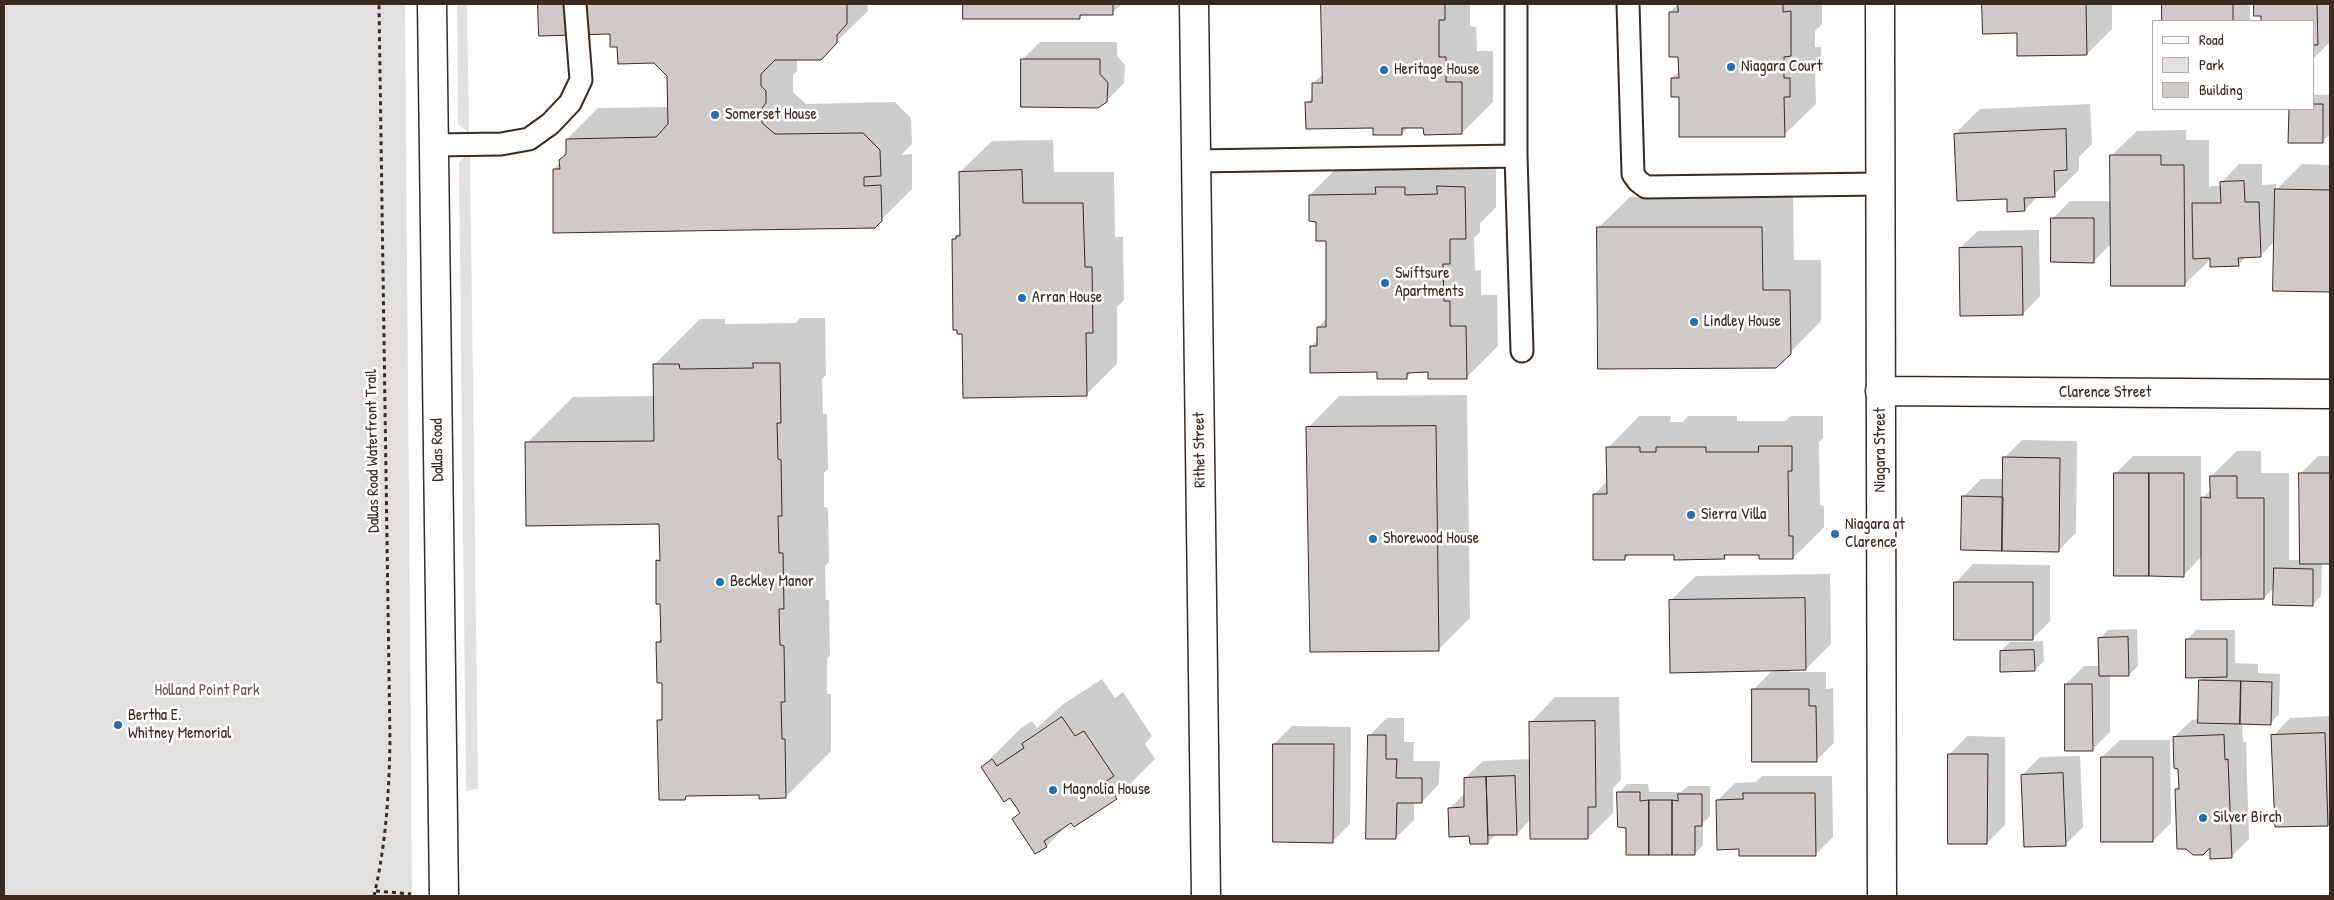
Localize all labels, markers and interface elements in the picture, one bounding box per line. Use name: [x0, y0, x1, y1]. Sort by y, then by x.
legend: [2152, 20, 2314, 110]
text: Road: [2199, 29, 2224, 50]
text: Park: [2199, 54, 2224, 75]
place label: Niagara Court: [1741, 57, 1822, 77]
place label: Heritage House: [1394, 60, 1479, 80]
marker: Niagara Court: [1725, 61, 1737, 73]
marker: Heritage House: [1378, 64, 1390, 76]
text: Building: [2199, 79, 2243, 100]
place label: Somerset House: [725, 105, 817, 125]
marker: Somerset House: [709, 109, 721, 121]
place label: Swiftsure Apartments: [1395, 264, 1464, 302]
marker: Swiftsure Apartments: [1379, 277, 1391, 289]
place label: Arran House: [1032, 288, 1102, 308]
marker: Arran House: [1016, 292, 1028, 304]
place label: Lindley House: [1704, 312, 1781, 332]
marker: Lindley House: [1688, 316, 1700, 328]
street label: Dallas Road Waterfront Trail: [362, 369, 384, 533]
street label: Clarence Street: [2059, 383, 2151, 403]
street label: Niagara Street: [1871, 407, 1891, 493]
street label: Rithet Street: [1190, 412, 1210, 488]
street label: Dallas Road: [428, 418, 448, 482]
place label: Sierra Villa: [1701, 505, 1766, 525]
marker: Sierra Villa: [1685, 509, 1697, 521]
place label: Niagara at Clarence: [1845, 515, 1905, 553]
marker: Niagara at Clarence: [1829, 528, 1841, 540]
place label: Shorewood House: [1383, 529, 1479, 549]
marker: Shorewood House: [1367, 533, 1379, 545]
place label: Beckley Manor: [730, 572, 814, 592]
marker: Beckley Manor: [714, 576, 726, 588]
park label: Holland Point Park: [154, 681, 260, 701]
place label: Bertha E. Whitney Memorial: [128, 706, 231, 744]
marker: Bertha E. Whitney Memorial: [112, 719, 124, 731]
place label: Magnolia House: [1063, 780, 1150, 800]
marker: Magnolia House: [1047, 784, 1059, 796]
place label: Silver Birch: [2213, 808, 2282, 828]
marker: Silver Birch: [2197, 812, 2209, 824]

